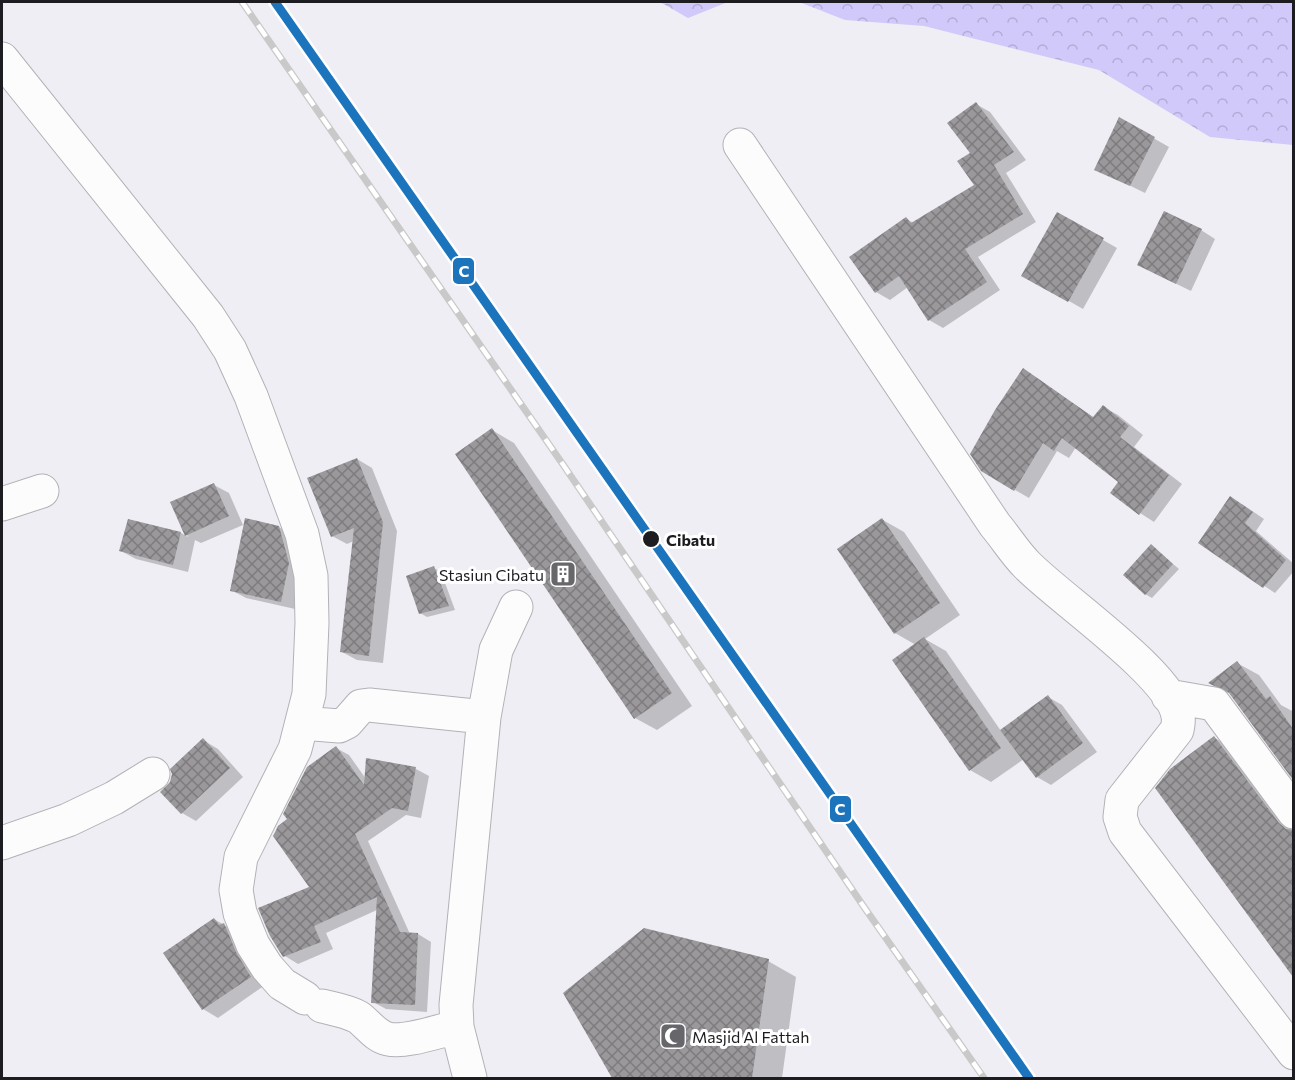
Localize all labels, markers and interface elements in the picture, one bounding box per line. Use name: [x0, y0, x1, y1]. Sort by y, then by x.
line badge: C: [452, 257, 475, 285]
text: C: [459, 261, 470, 280]
marker: Cibatu: [641, 529, 661, 549]
place label: Cibatu: [666, 530, 715, 549]
building icon: Stasiun Cibatu: [548, 559, 578, 589]
place label: Stasiun Cibatu: [439, 565, 544, 584]
line badge: C: [829, 795, 852, 823]
text: C: [835, 799, 846, 818]
mosque icon: Masjid Al Fattah: [658, 1021, 688, 1051]
place label: Masjid Al Fattah: [692, 1027, 809, 1046]

